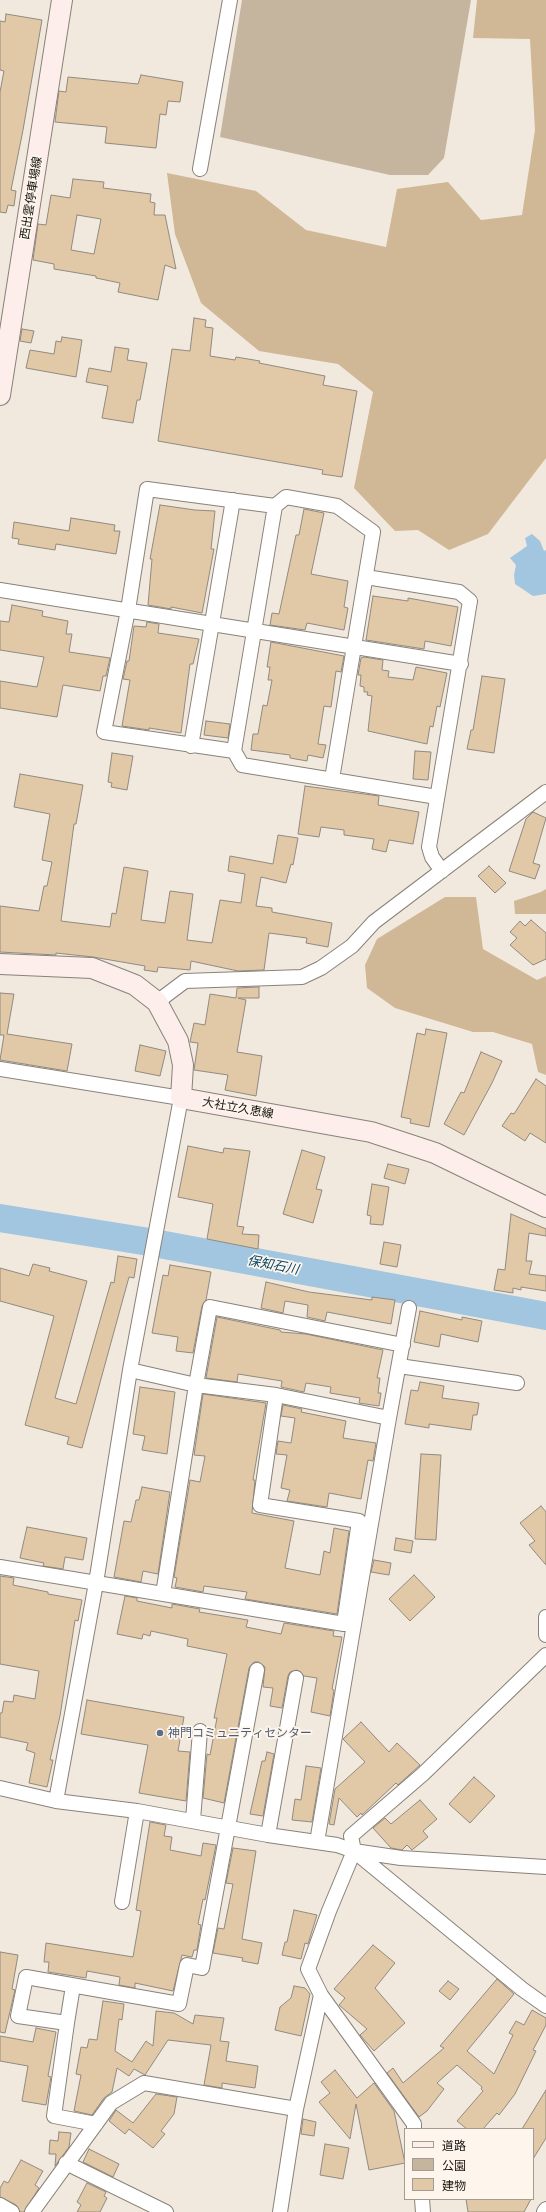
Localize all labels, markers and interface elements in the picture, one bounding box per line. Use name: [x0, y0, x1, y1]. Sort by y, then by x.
street label: 西出雲停車場線: [17, 155, 45, 241]
street label: 大社立久恵線: [201, 1095, 275, 1121]
water label: 保知石川: [246, 1252, 300, 1278]
place label: 神門コミュニティセンター: [168, 1726, 312, 1740]
marker: 神門コミュニティセンター: [155, 1728, 165, 1738]
legend: [404, 2128, 534, 2200]
text: 道路: [442, 2138, 466, 2153]
text: 公園: [442, 2158, 466, 2173]
text: 建物: [442, 2178, 466, 2193]

